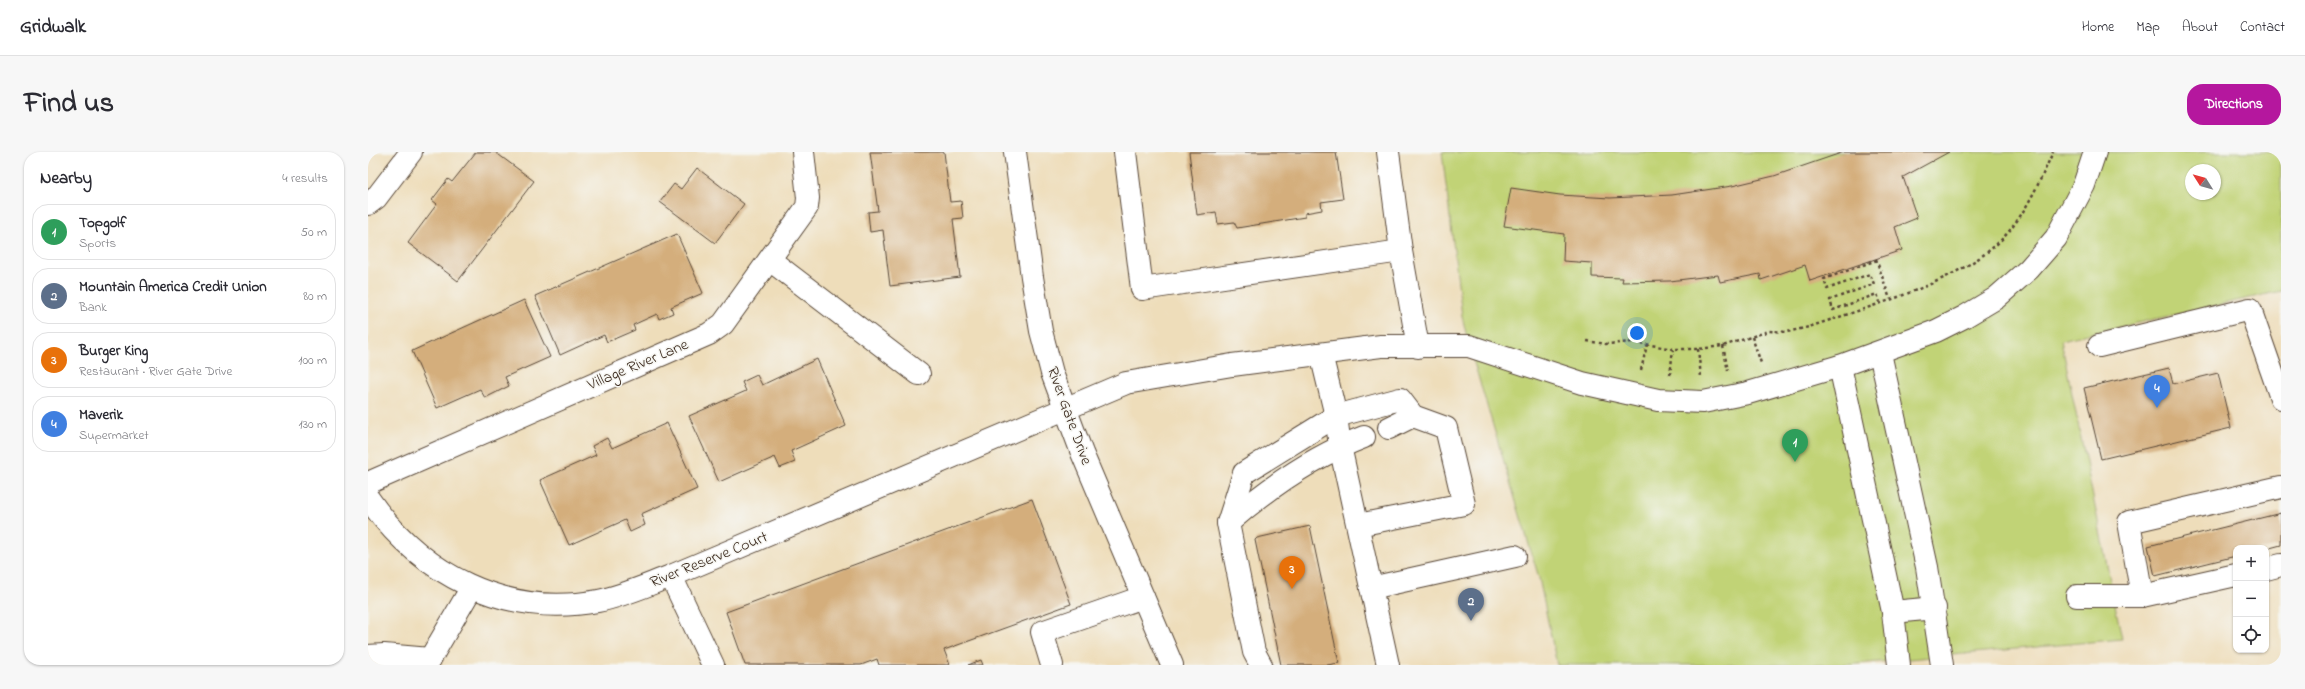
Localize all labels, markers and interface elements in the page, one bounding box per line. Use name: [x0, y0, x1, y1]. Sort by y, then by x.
text: Gridwalk: [20, 14, 86, 41]
text: Home: [2082, 17, 2114, 38]
text: Map: [2136, 17, 2160, 38]
text: About: [2182, 17, 2218, 38]
text: Contact: [2240, 17, 2285, 38]
text: Find us: [24, 84, 114, 125]
button: Directions: [2187, 84, 2281, 125]
north arrow: [2185, 164, 2221, 200]
text: Nearby: [40, 166, 92, 191]
text: 4 results: [282, 169, 328, 188]
text: Topgolf: [79, 212, 127, 234]
text: 1: [52, 223, 56, 242]
text: 50 m: [301, 223, 327, 242]
text: Sports: [79, 234, 116, 253]
text: Mountain America Credit Union: [79, 276, 267, 298]
text: 2: [51, 287, 57, 306]
text: 80 m: [303, 287, 327, 306]
text: Bank: [79, 298, 107, 317]
your location: [1627, 323, 1647, 343]
street label: Village River Lane: [583, 333, 693, 397]
text: Burger King: [79, 340, 148, 362]
text: 3: [51, 351, 57, 370]
text: 100 m: [298, 351, 327, 370]
text: Restaurant · River Gate Drive: [79, 362, 232, 381]
street label: River Gate Drive: [1040, 363, 1098, 469]
pin: 4: [2144, 375, 2170, 408]
text: Maverik: [79, 404, 123, 426]
text: 4: [51, 415, 57, 434]
text: 130 m: [299, 415, 327, 434]
text: Supermarket: [79, 426, 149, 445]
pin: 1: [1782, 429, 1808, 462]
street label: River Reserve Court: [646, 525, 772, 595]
map controls: [2233, 545, 2269, 653]
button: +: [2233, 545, 2269, 581]
pin: 3: [1279, 556, 1305, 589]
button: −: [2233, 581, 2269, 617]
pin: 2: [1458, 588, 1484, 621]
button: locate: [2233, 617, 2269, 653]

